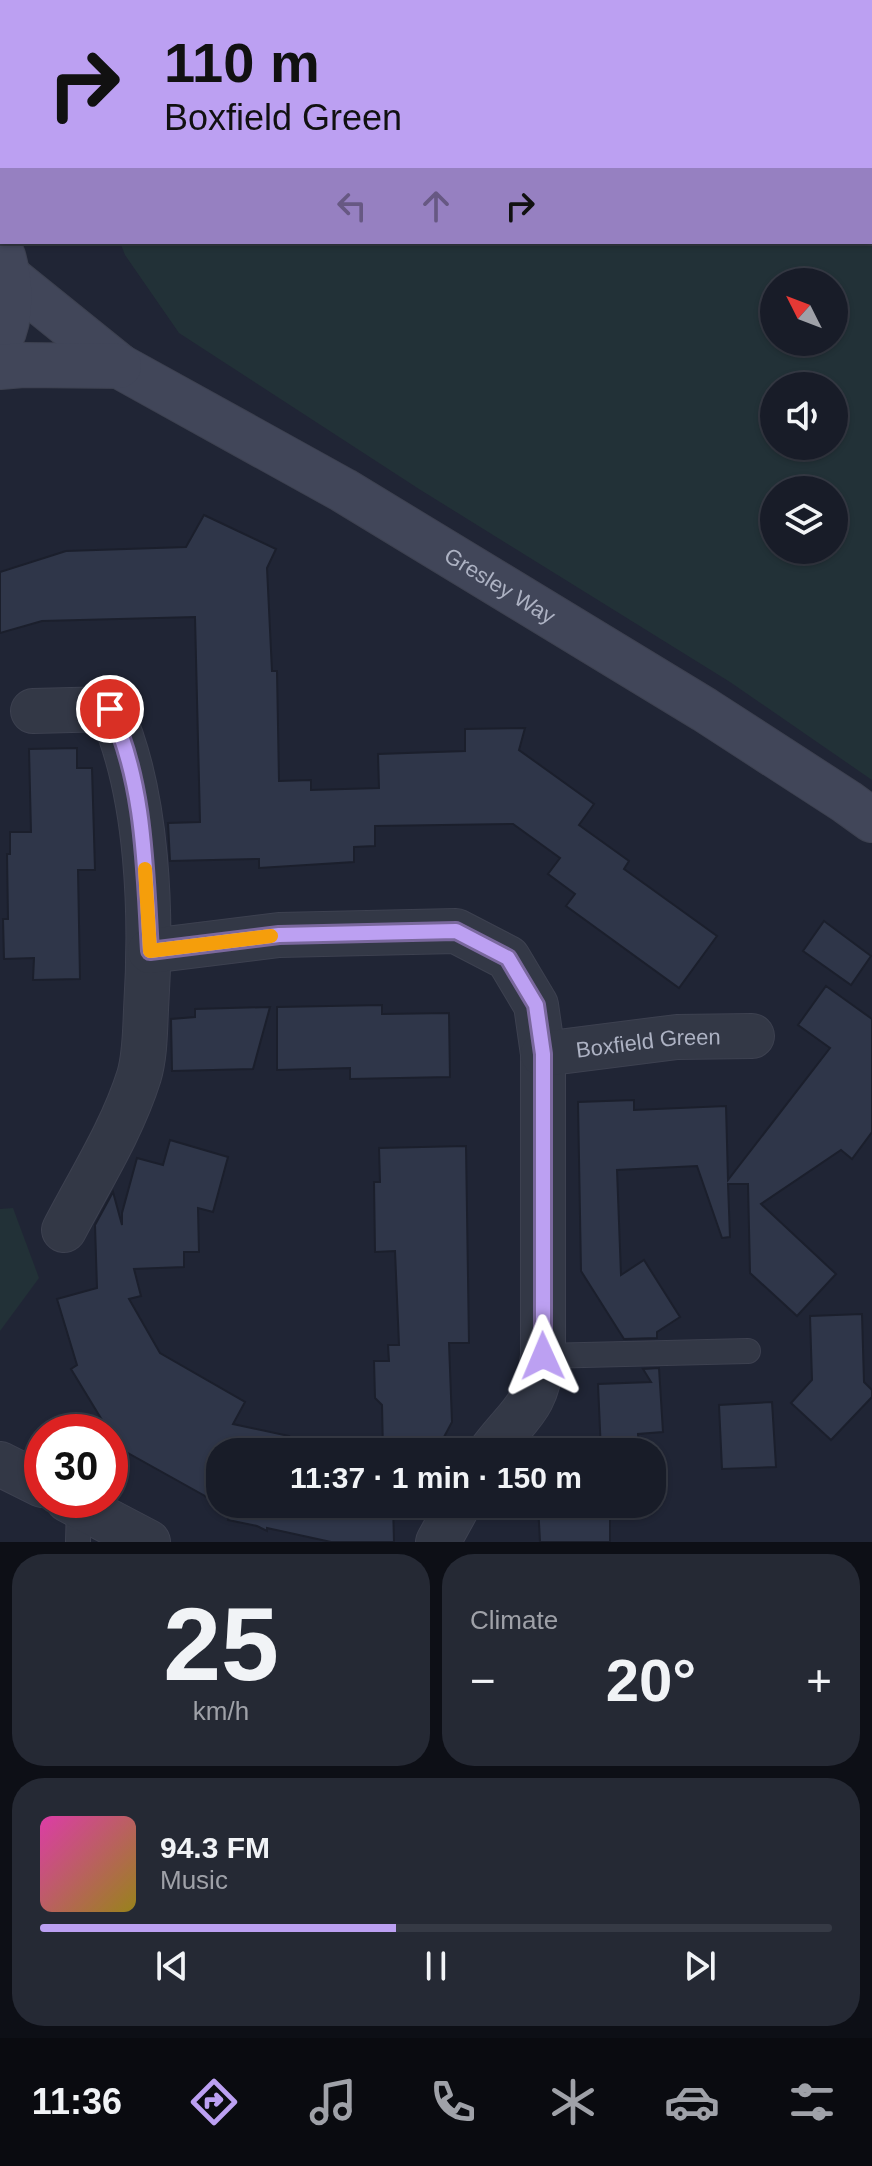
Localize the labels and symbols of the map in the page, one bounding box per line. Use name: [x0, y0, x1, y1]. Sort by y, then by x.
north arrow: [760, 268, 848, 356]
street label: Gresley Way: [440, 543, 560, 629]
pin: [76, 675, 144, 743]
street label: Boxfield Green: [574, 1024, 721, 1063]
position arrow: [501, 1314, 585, 1398]
speed limit sign: 30: [24, 1414, 128, 1518]

